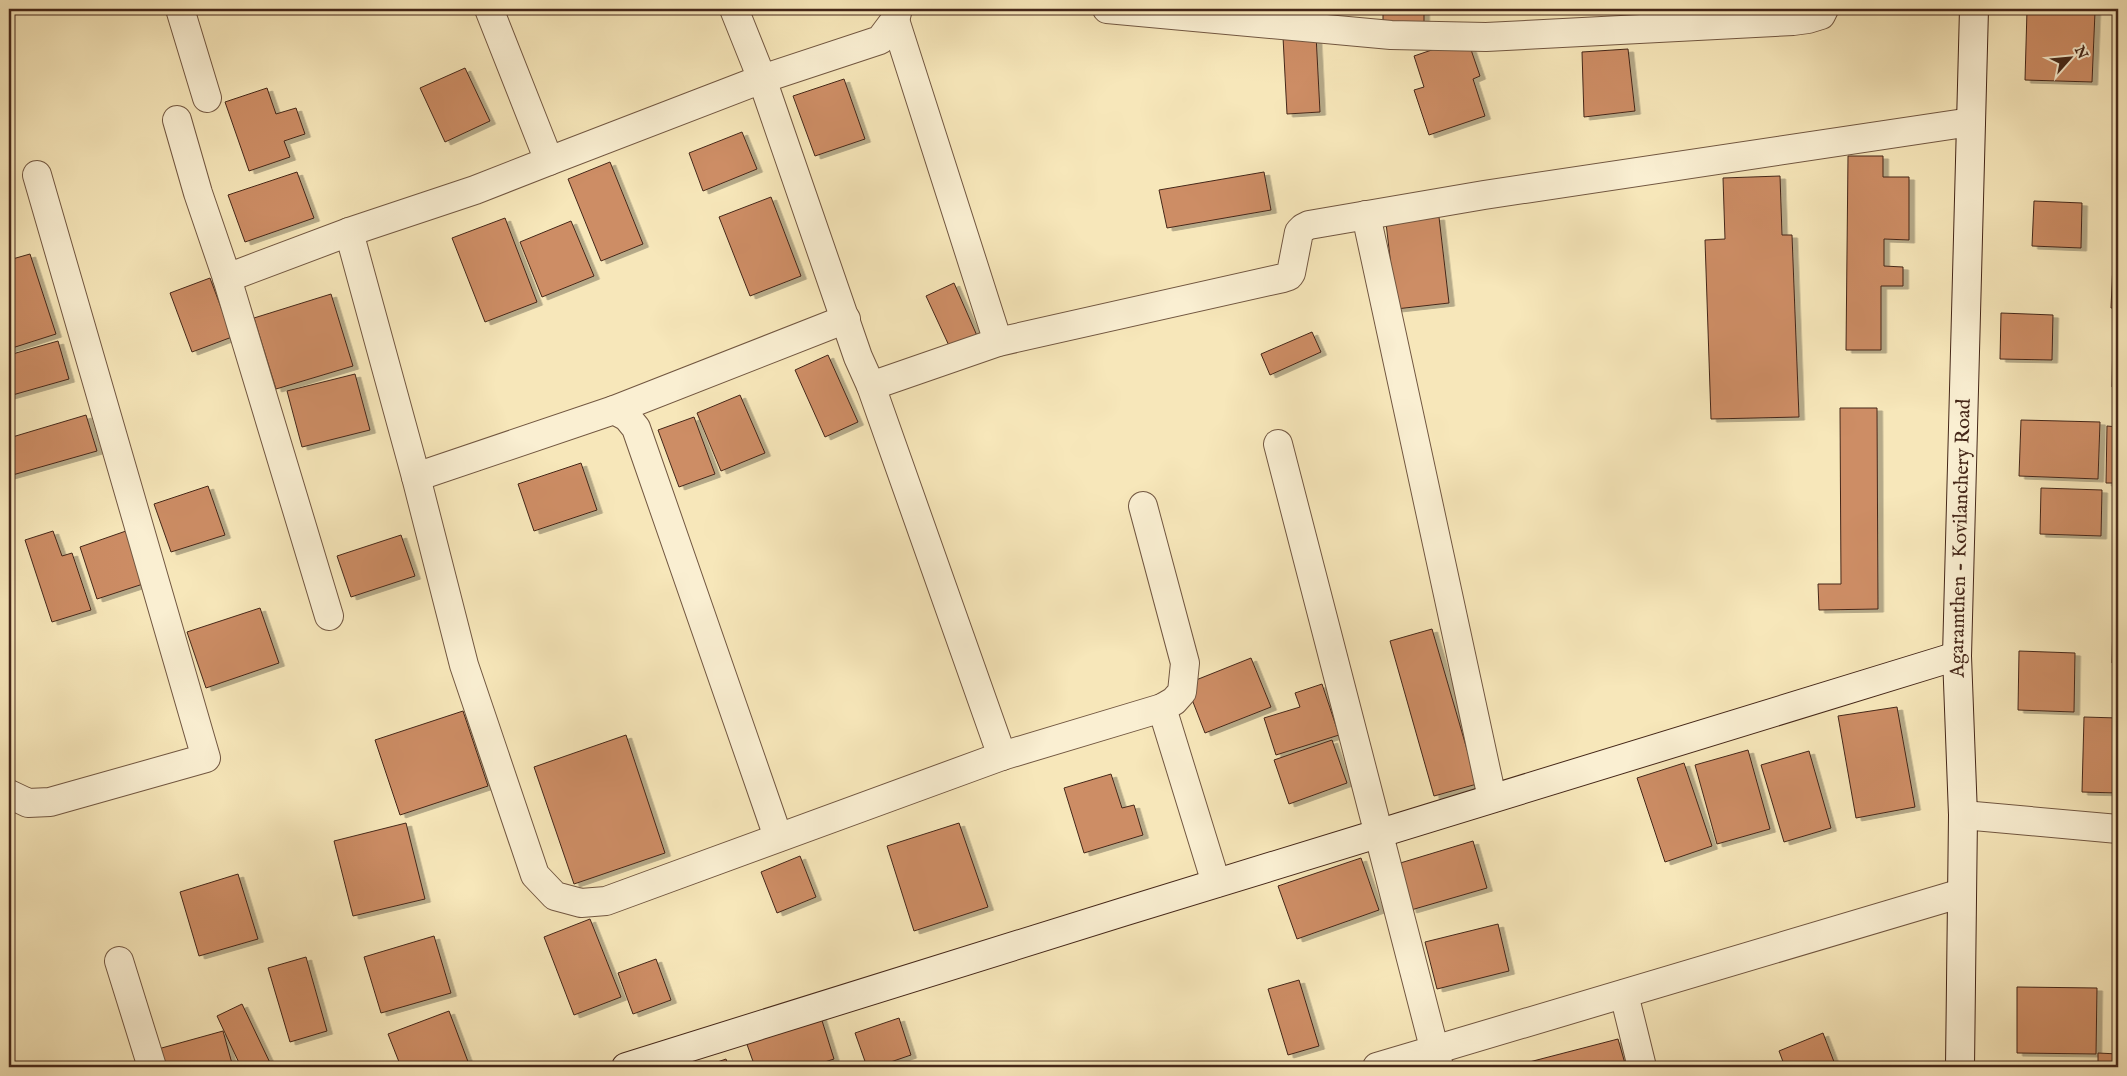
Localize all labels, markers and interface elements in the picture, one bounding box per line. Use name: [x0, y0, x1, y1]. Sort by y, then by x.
north arrow: [2044, 32, 2094, 82]
text: N: [2069, 42, 2091, 62]
street label: Agaramthen - Kovilanchery Road: [1944, 398, 1976, 679]

